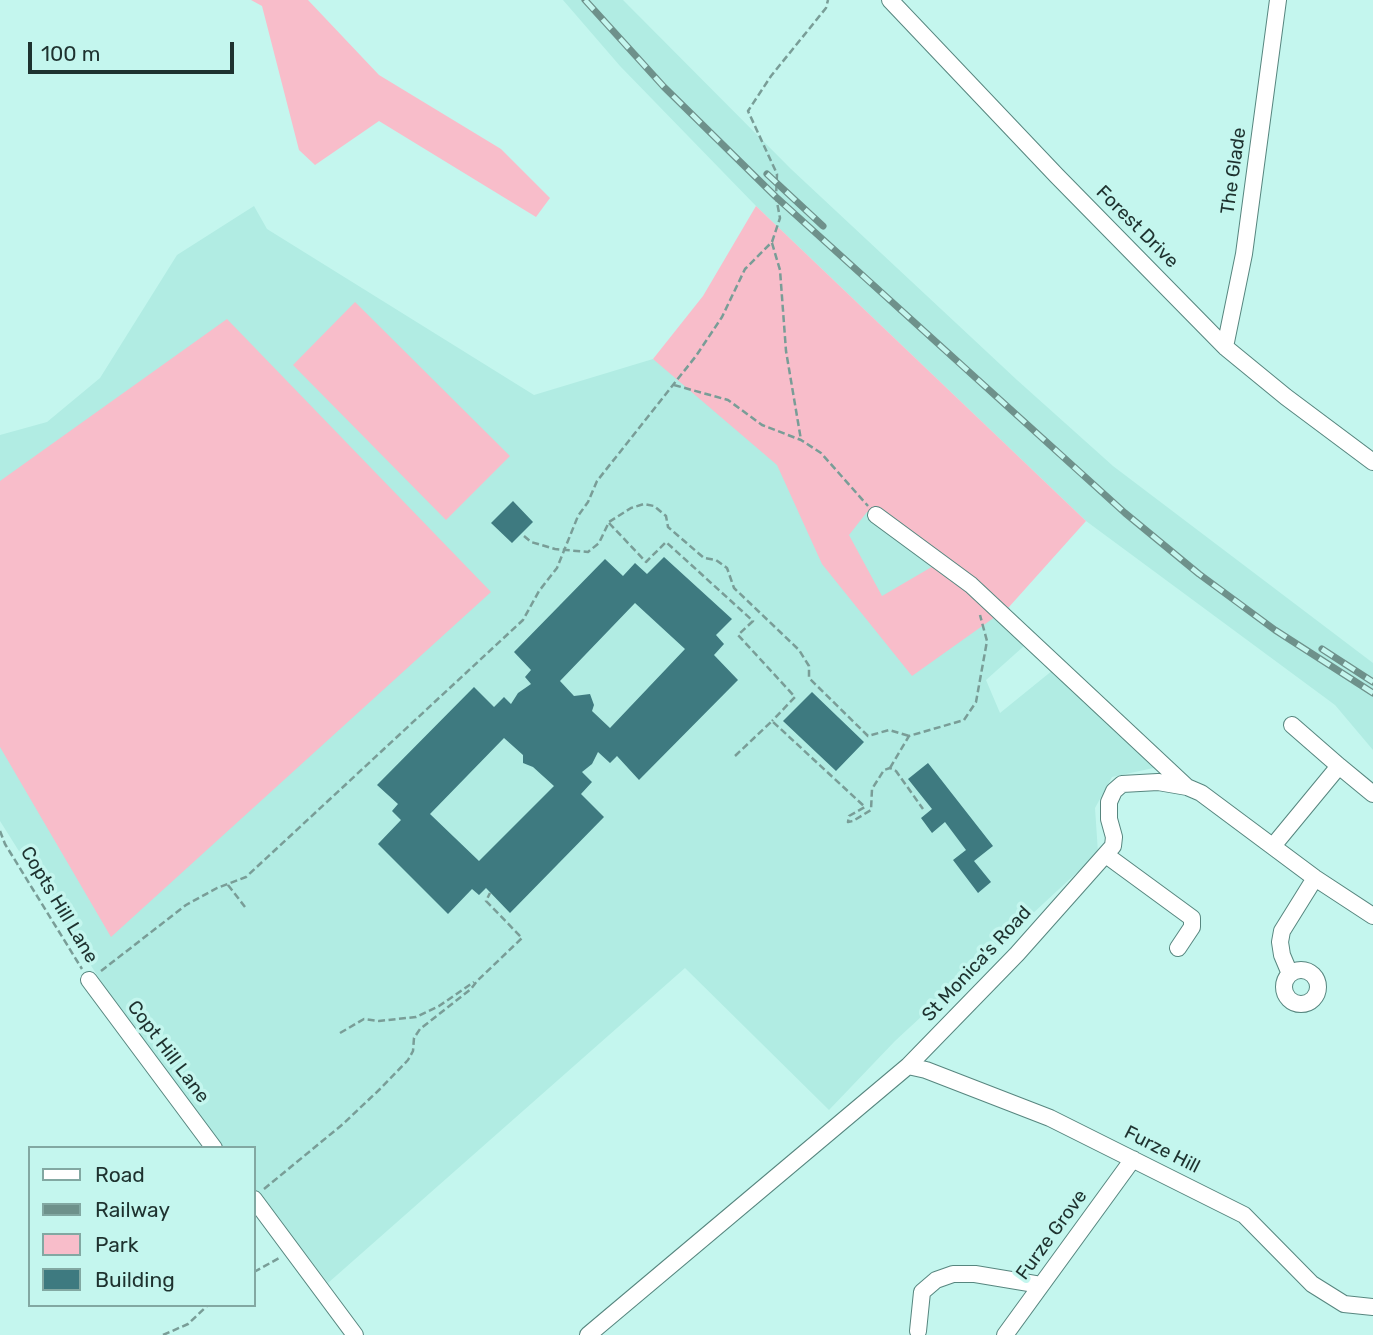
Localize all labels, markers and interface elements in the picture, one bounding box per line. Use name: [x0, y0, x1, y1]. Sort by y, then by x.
scale bar: [32, 28, 238, 72]
text: 100 m: [41, 41, 100, 66]
street label: The Glade: [1217, 126, 1251, 216]
street label: Forest Drive: [1091, 181, 1183, 273]
street label: Copts Hill Lane: [15, 843, 103, 967]
street label: St Monica's Road: [918, 902, 1036, 1026]
street label: Copt Hill Lane: [122, 996, 214, 1108]
street label: Furze Hill: [1120, 1121, 1204, 1179]
legend: [28, 1146, 256, 1307]
text: Road: [95, 1162, 145, 1187]
street label: Furze Grove: [1012, 1186, 1092, 1284]
text: Railway: [95, 1197, 170, 1222]
text: Park: [95, 1232, 139, 1257]
text: Building: [95, 1267, 175, 1292]

